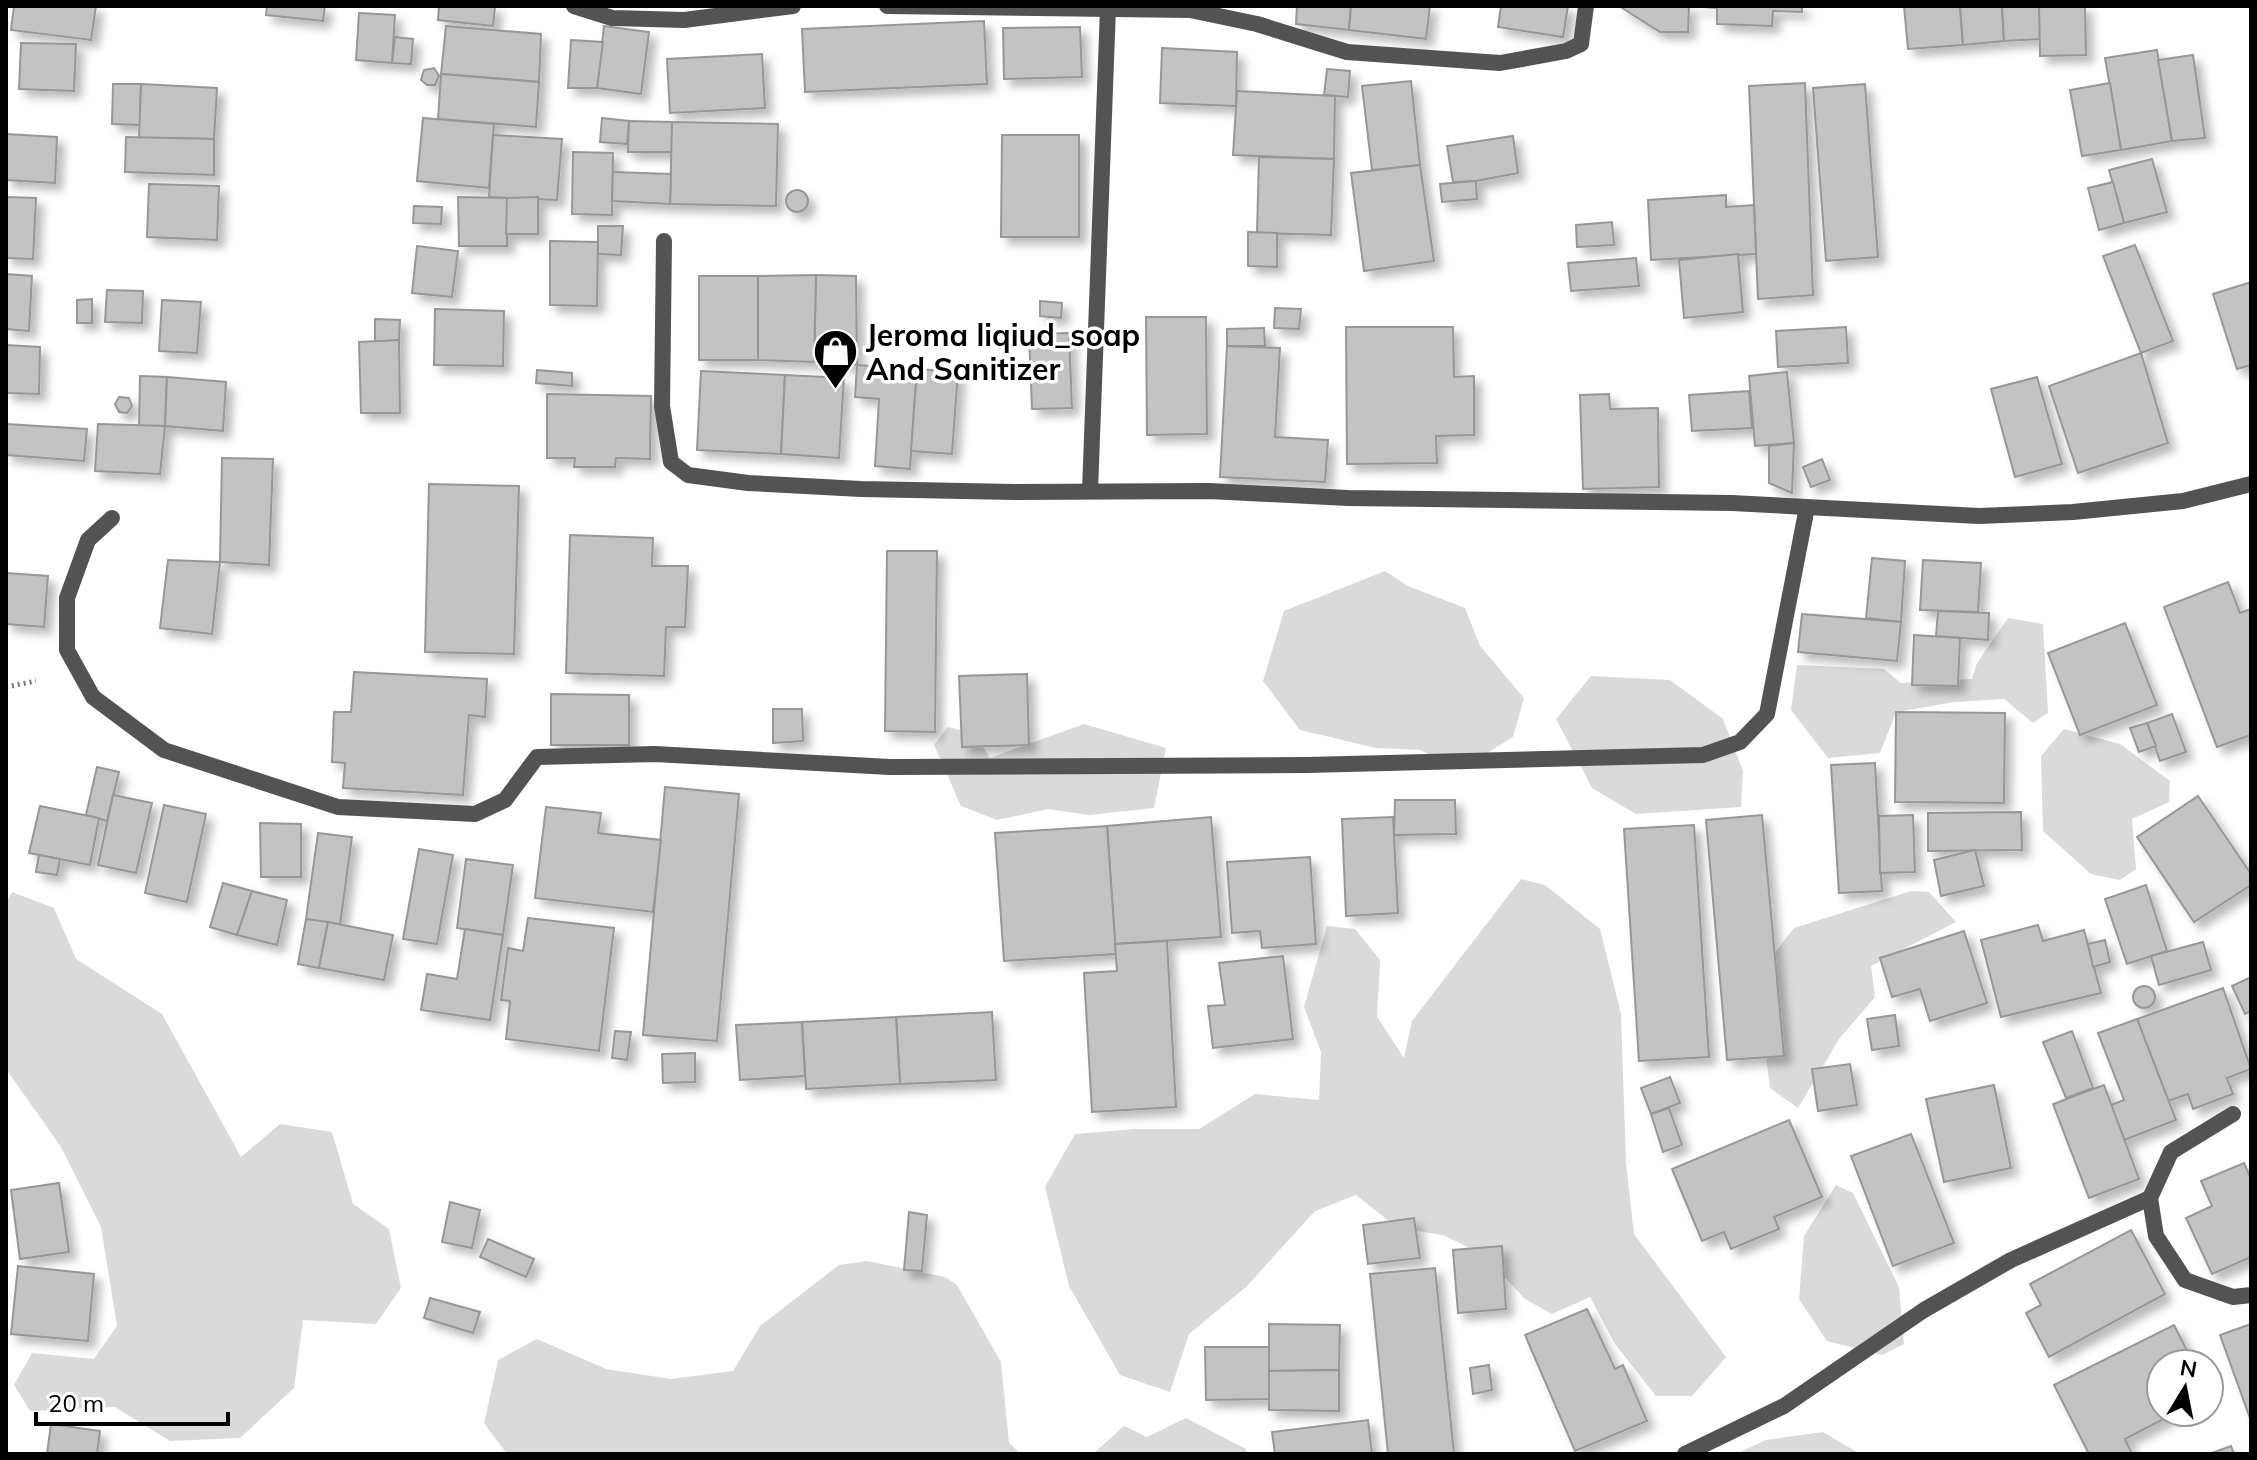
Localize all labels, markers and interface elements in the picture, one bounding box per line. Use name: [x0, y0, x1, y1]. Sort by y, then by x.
place label: Jeroma liqiud_soap And Sanitizer: [866, 316, 1140, 388]
shop icon: Jeroma liqiud_soap And Sanitizer: [811, 328, 859, 391]
north arrow: [2145, 1348, 2225, 1428]
text: N: [2178, 1353, 2199, 1384]
scale bar: [36, 1376, 228, 1426]
text: 20 m: [48, 1388, 104, 1418]

